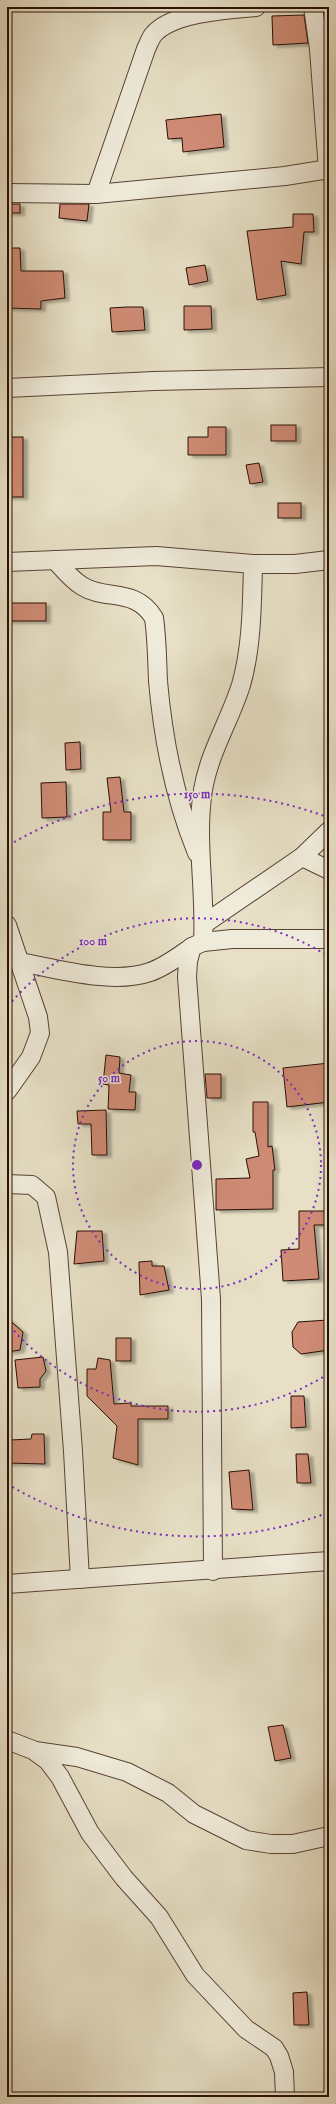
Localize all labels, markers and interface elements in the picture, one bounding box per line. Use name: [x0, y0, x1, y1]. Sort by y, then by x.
text: 150 m: [184, 787, 211, 802]
text: 100 m: [79, 934, 108, 949]
text: 50 m: [98, 1071, 121, 1086]
centre of rings: [190, 1158, 204, 1172]

